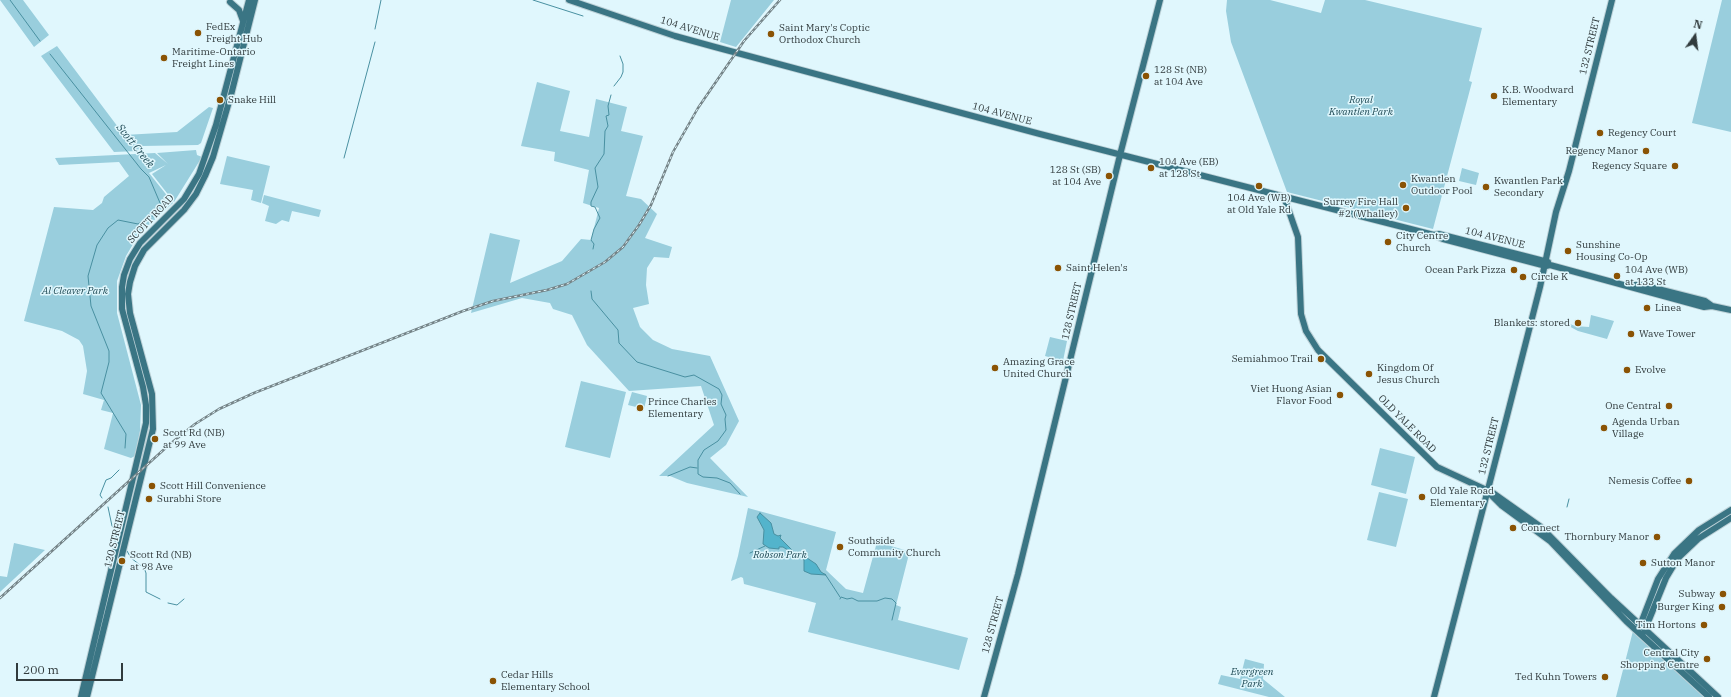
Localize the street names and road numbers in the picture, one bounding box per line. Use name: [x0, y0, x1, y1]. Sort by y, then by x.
street label: 104 AVENUE: [659, 14, 721, 44]
street label: 132 STREET: [1577, 16, 1603, 76]
street label: 104 AVENUE: [971, 100, 1033, 128]
street label: SCOTT ROAD: [125, 192, 177, 246]
street label: 104 AVENUE: [1464, 225, 1526, 251]
street label: 128 STREET: [1060, 281, 1084, 341]
street label: OLD YALE ROAD: [1375, 392, 1439, 456]
street label: 132 STREET: [1476, 416, 1502, 476]
street label: 120 STREET: [102, 509, 128, 569]
street label: 128 STREET: [980, 595, 1006, 655]

